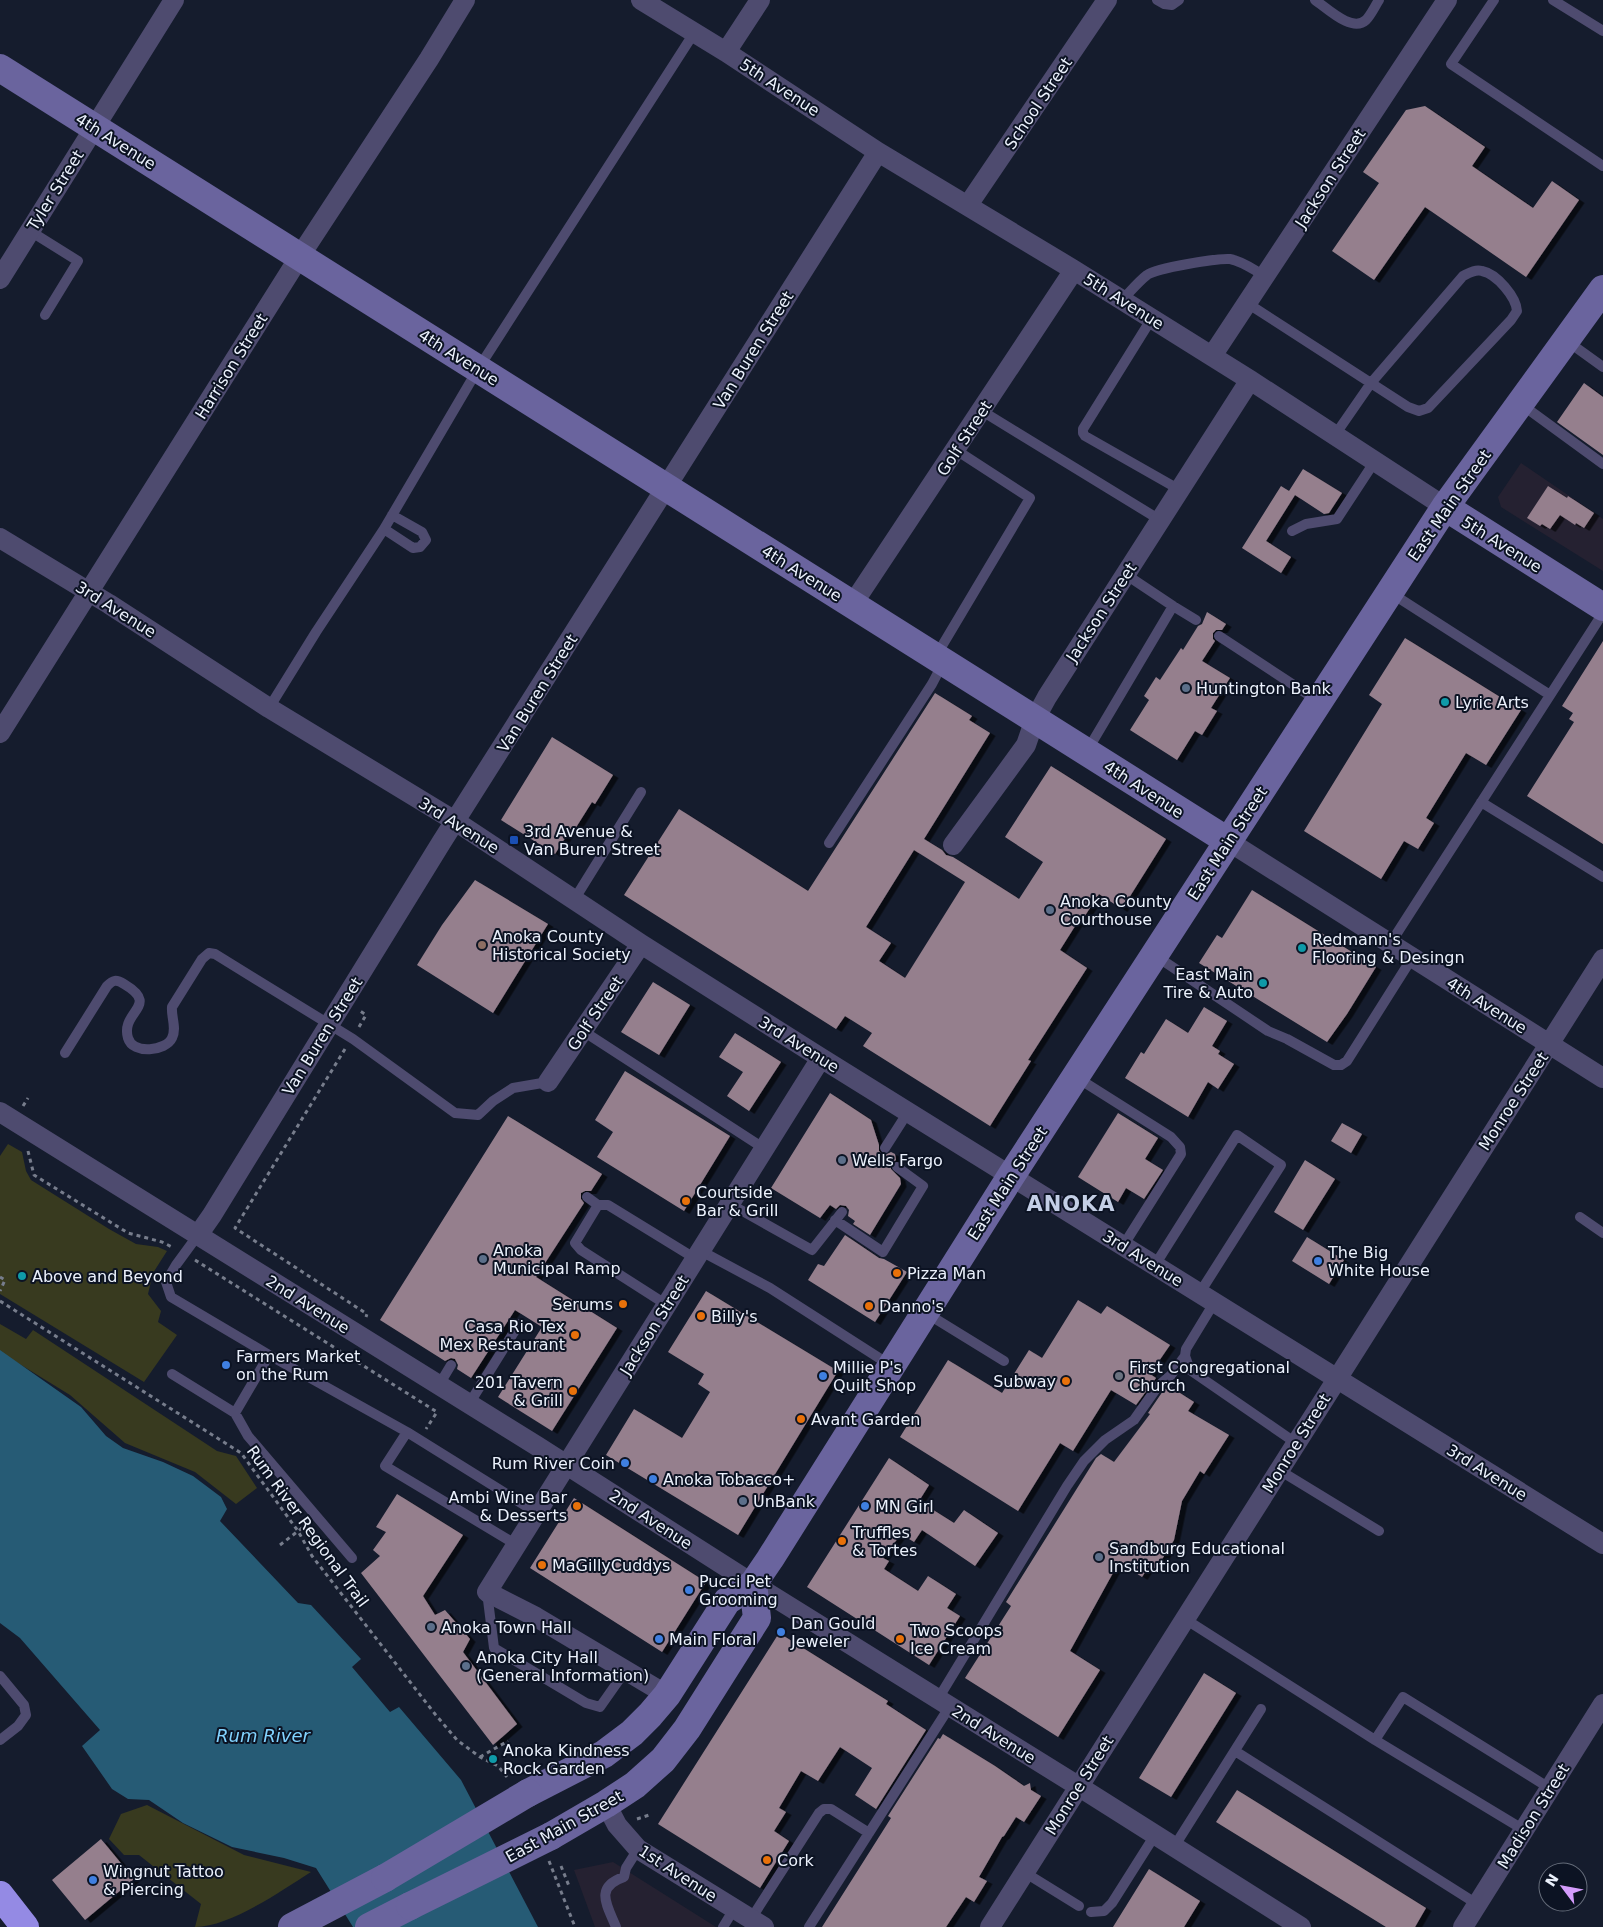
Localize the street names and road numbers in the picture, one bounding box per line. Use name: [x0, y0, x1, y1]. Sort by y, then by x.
street label: School Street: [1001, 54, 1076, 153]
street label: 5th Avenue: [736, 55, 823, 120]
street label: 4th Avenue: [72, 109, 159, 174]
street label: Jackson Street: [1291, 125, 1370, 232]
street label: Tyler Street: [23, 147, 88, 235]
street label: 5th Avenue: [1080, 269, 1167, 334]
street label: Van Buren Street: [709, 288, 797, 413]
street label: Harrison Street: [191, 310, 272, 423]
street label: 4th Avenue: [415, 325, 502, 390]
street label: Golf Street: [933, 397, 996, 479]
street label: East Main Street: [1404, 446, 1495, 565]
street label: 5th Avenue: [1458, 512, 1545, 577]
street label: 4th Avenue: [758, 541, 845, 606]
street label: Jackson Street: [1062, 559, 1141, 666]
street label: 3rd Avenue: [72, 577, 159, 642]
street label: Van Buren Street: [493, 631, 581, 756]
street label: 4th Avenue: [1100, 757, 1187, 822]
street label: East Main Street: [1184, 783, 1271, 904]
street label: 3rd Avenue: [415, 793, 502, 858]
street label: Golf Street: [564, 972, 627, 1054]
street label: 4th Avenue: [1443, 973, 1530, 1038]
street label: Van Buren Street: [278, 974, 366, 1099]
street label: 3rd Avenue: [755, 1012, 842, 1077]
street label: Monroe Street: [1475, 1049, 1552, 1154]
street label: East Main Street: [964, 1123, 1051, 1244]
street label: 3rd Avenue: [1099, 1226, 1186, 1291]
street label: 2nd Avenue: [262, 1271, 353, 1338]
street label: Jackson Street: [615, 1272, 693, 1380]
street label: Monroe Street: [1258, 1390, 1334, 1496]
street label: 3rd Avenue: [1443, 1440, 1530, 1505]
street label: Rum River Regional Trail: [243, 1442, 372, 1611]
street label: 2nd Avenue: [606, 1486, 696, 1553]
street label: 2nd Avenue: [948, 1701, 1039, 1768]
street label: Monroe Street: [1041, 1732, 1117, 1838]
street label: Madison Street: [1494, 1760, 1573, 1872]
street label: East Main Street: [502, 1786, 626, 1867]
street label: 1st Avenue: [635, 1841, 720, 1906]

